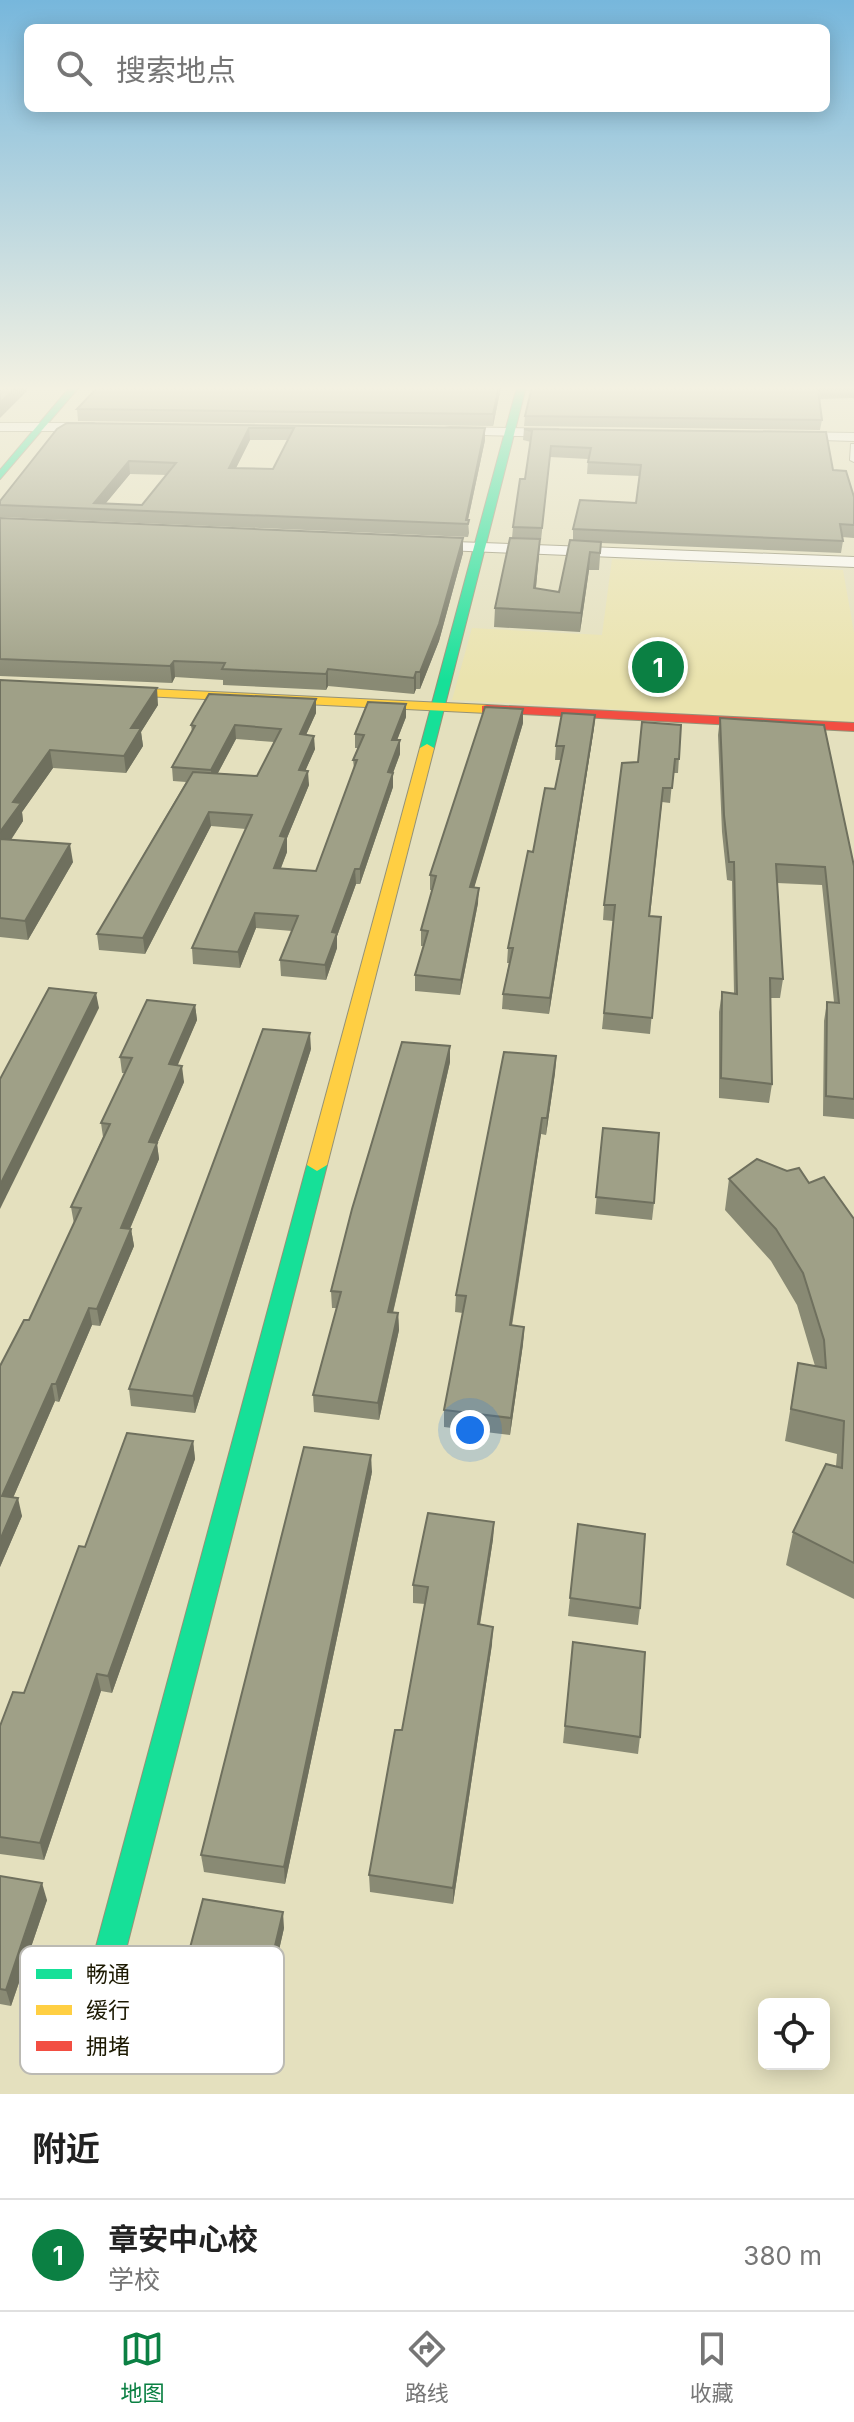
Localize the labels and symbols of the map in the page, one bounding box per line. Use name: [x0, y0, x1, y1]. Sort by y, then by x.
pin: 1: [632, 637, 684, 697]
your location: [450, 1410, 490, 1450]
legend: [20, 1946, 284, 2074]
text: 畅通: [86, 1961, 130, 1987]
text: 缓行: [86, 1997, 130, 2023]
text: 拥堵: [86, 2033, 130, 2059]

